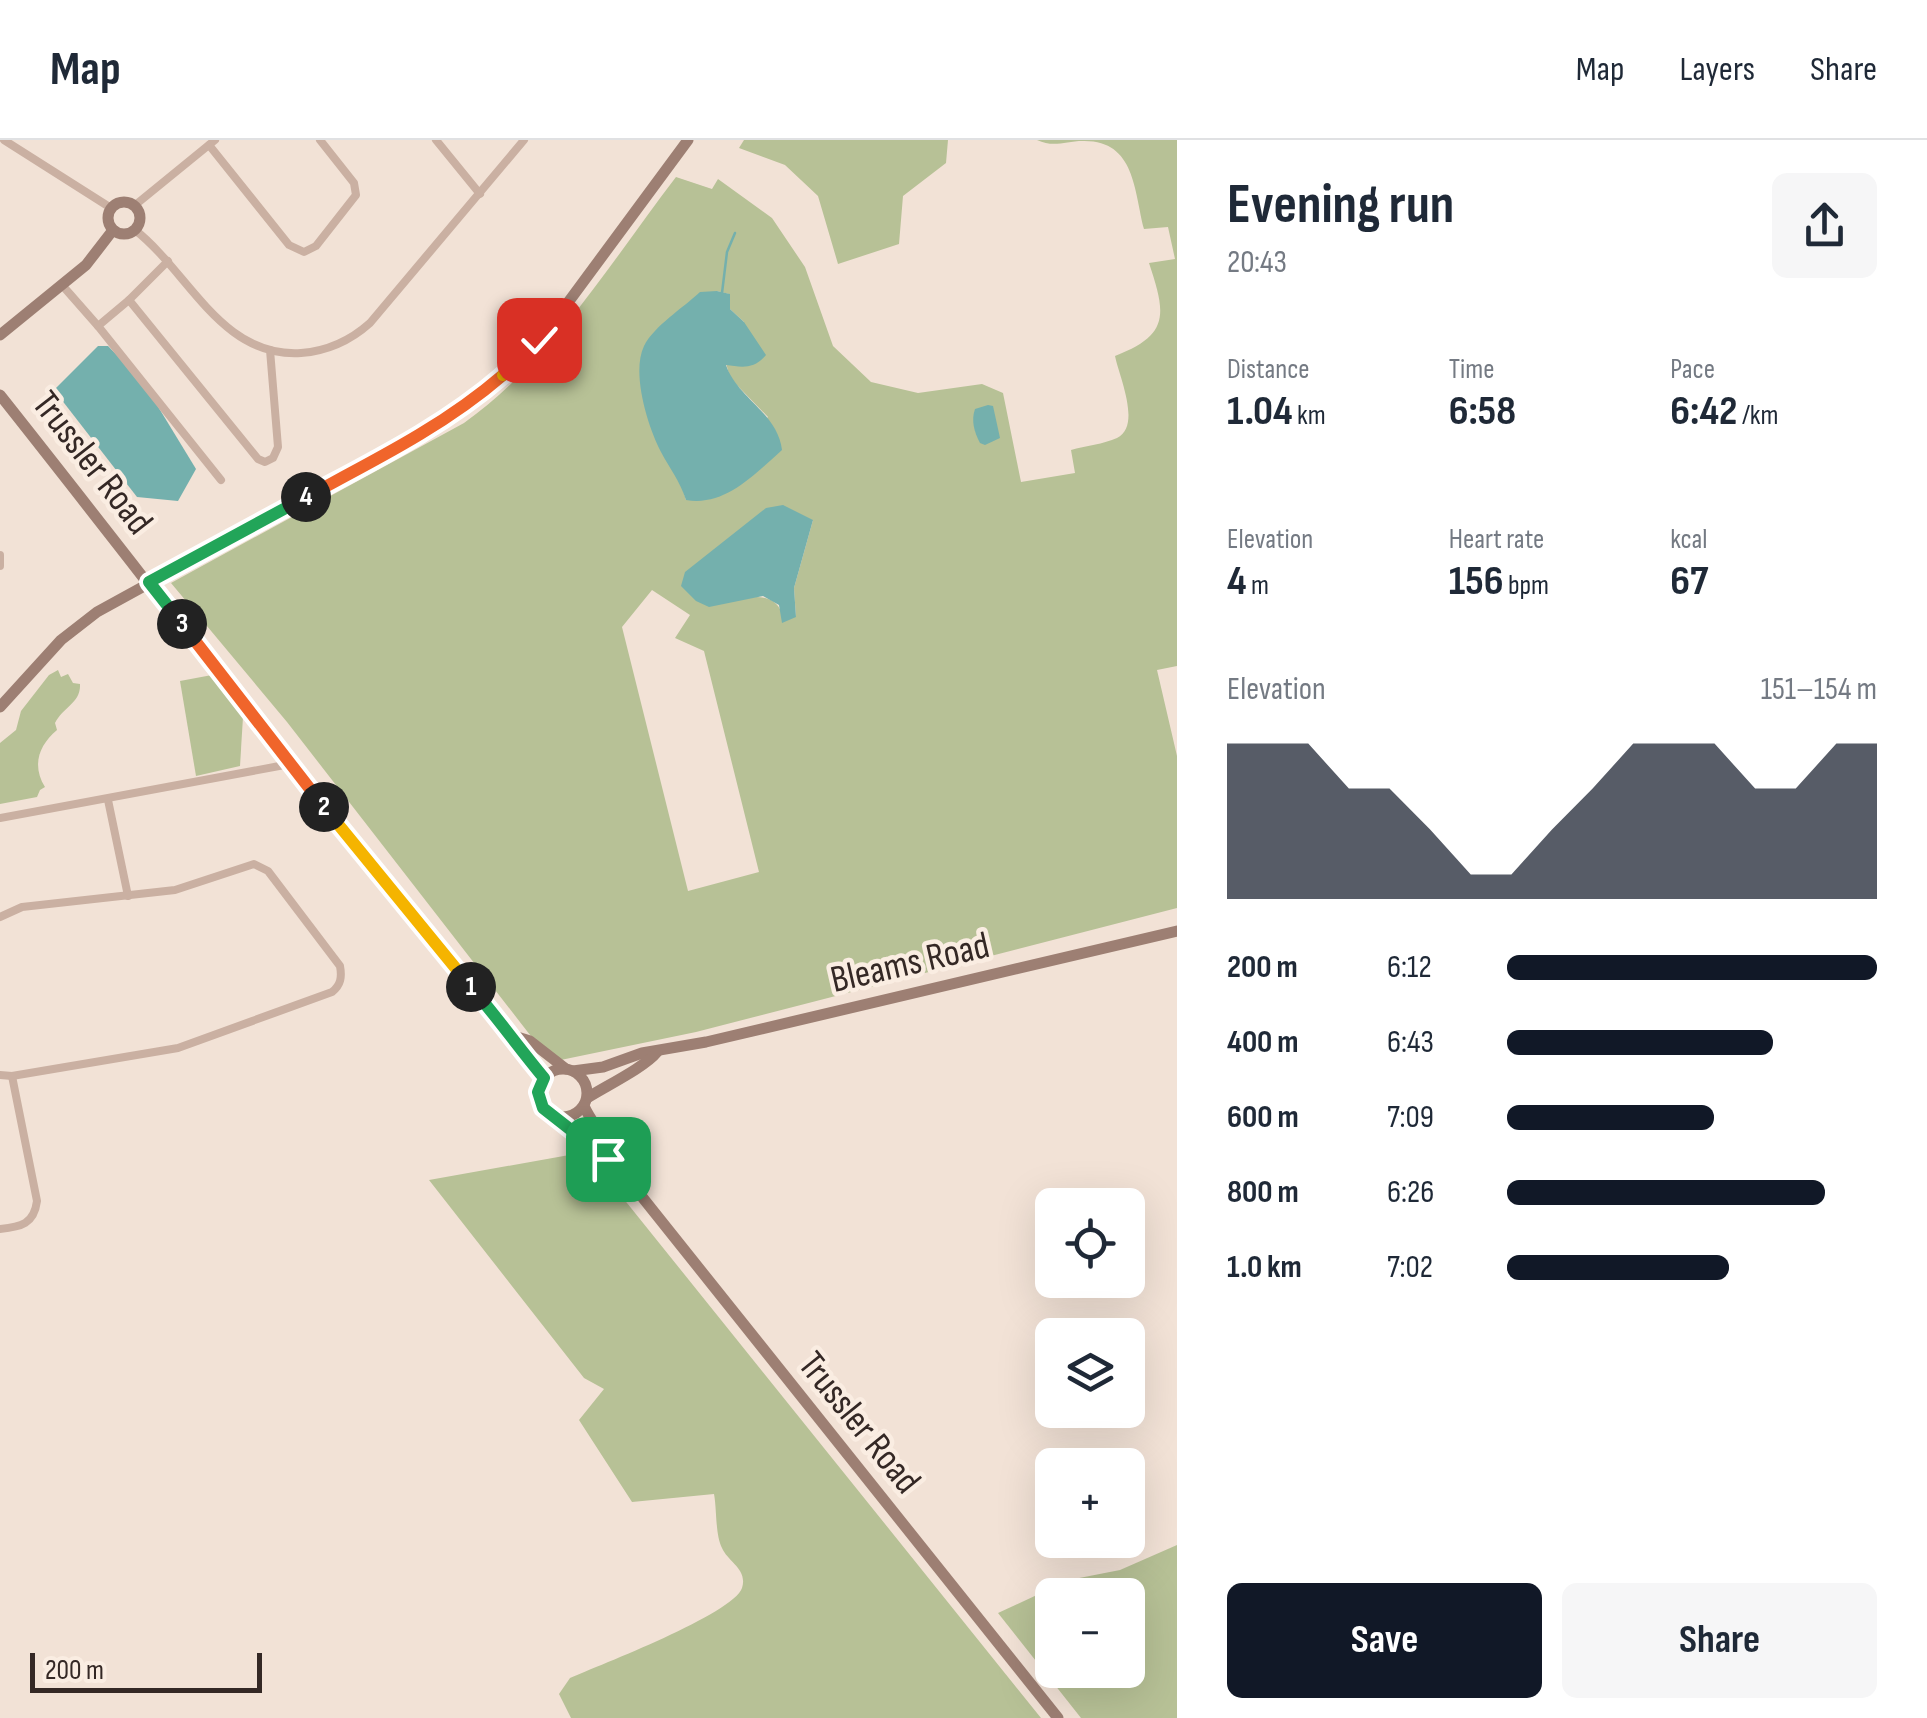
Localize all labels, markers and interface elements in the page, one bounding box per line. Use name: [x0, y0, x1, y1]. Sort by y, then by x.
text: Map: [50, 41, 121, 98]
text: Map: [1576, 48, 1624, 91]
text: Layers: [1679, 48, 1755, 91]
text: Share: [1810, 48, 1877, 91]
text: Evening run: [1227, 172, 1454, 239]
button: share: [1772, 173, 1877, 278]
text: 20:43: [1227, 243, 1287, 282]
pin: [497, 298, 582, 383]
icon: check: [512, 313, 567, 368]
text: Distance: [1227, 353, 1310, 386]
text: Time: [1449, 353, 1494, 386]
text: Pace: [1670, 353, 1715, 386]
street label: Trussler Road: [22, 383, 162, 543]
text: 1.04: [1227, 386, 1293, 437]
text: 6:58: [1449, 386, 1516, 437]
text: 6:42: [1670, 386, 1738, 437]
text: km: [1293, 399, 1326, 432]
text: /km: [1738, 399, 1778, 432]
pin: 4: [281, 472, 331, 522]
text: 4: [299, 480, 313, 513]
text: Elevation: [1227, 523, 1313, 556]
text: Heart rate: [1449, 523, 1544, 556]
text: kcal: [1670, 523, 1707, 556]
text: 4: [1227, 556, 1247, 607]
text: 156: [1449, 556, 1503, 607]
text: 67: [1670, 556, 1708, 607]
text: m: [1247, 569, 1269, 602]
text: bpm: [1503, 569, 1549, 602]
pin: 3: [157, 599, 207, 649]
text: 3: [176, 607, 188, 640]
text: Elevation: [1227, 670, 1326, 709]
text: 151–154 m: [1761, 670, 1877, 709]
pin: 2: [299, 782, 349, 832]
text: 2: [318, 790, 330, 823]
street label: Bleams Road: [826, 923, 994, 1003]
text: 200 m: [1227, 948, 1298, 987]
text: 6:12: [1387, 948, 1432, 987]
pin: 1: [446, 962, 496, 1012]
text: 1: [466, 970, 476, 1003]
text: 400 m: [1227, 1023, 1299, 1062]
text: 6:43: [1387, 1023, 1434, 1062]
text: 600 m: [1227, 1098, 1299, 1137]
text: 7:09: [1387, 1098, 1434, 1137]
pin: [566, 1117, 651, 1202]
icon: arrive: [581, 1132, 636, 1187]
text: 800 m: [1227, 1173, 1299, 1212]
text: 6:26: [1387, 1173, 1434, 1212]
map controls: [1035, 1188, 1145, 1688]
button: locate: [1035, 1188, 1145, 1298]
text: 1.0 km: [1227, 1248, 1302, 1287]
text: 7:02: [1387, 1248, 1433, 1287]
button: layers: [1035, 1318, 1145, 1428]
street label: Trussler Road: [788, 1343, 930, 1503]
button: +: [1035, 1448, 1145, 1558]
button: −: [1035, 1578, 1145, 1688]
button: Save: [1227, 1583, 1542, 1698]
button: Share: [1562, 1583, 1877, 1698]
scale bar: [30, 1648, 262, 1692]
text: 200 m: [45, 1654, 104, 1687]

